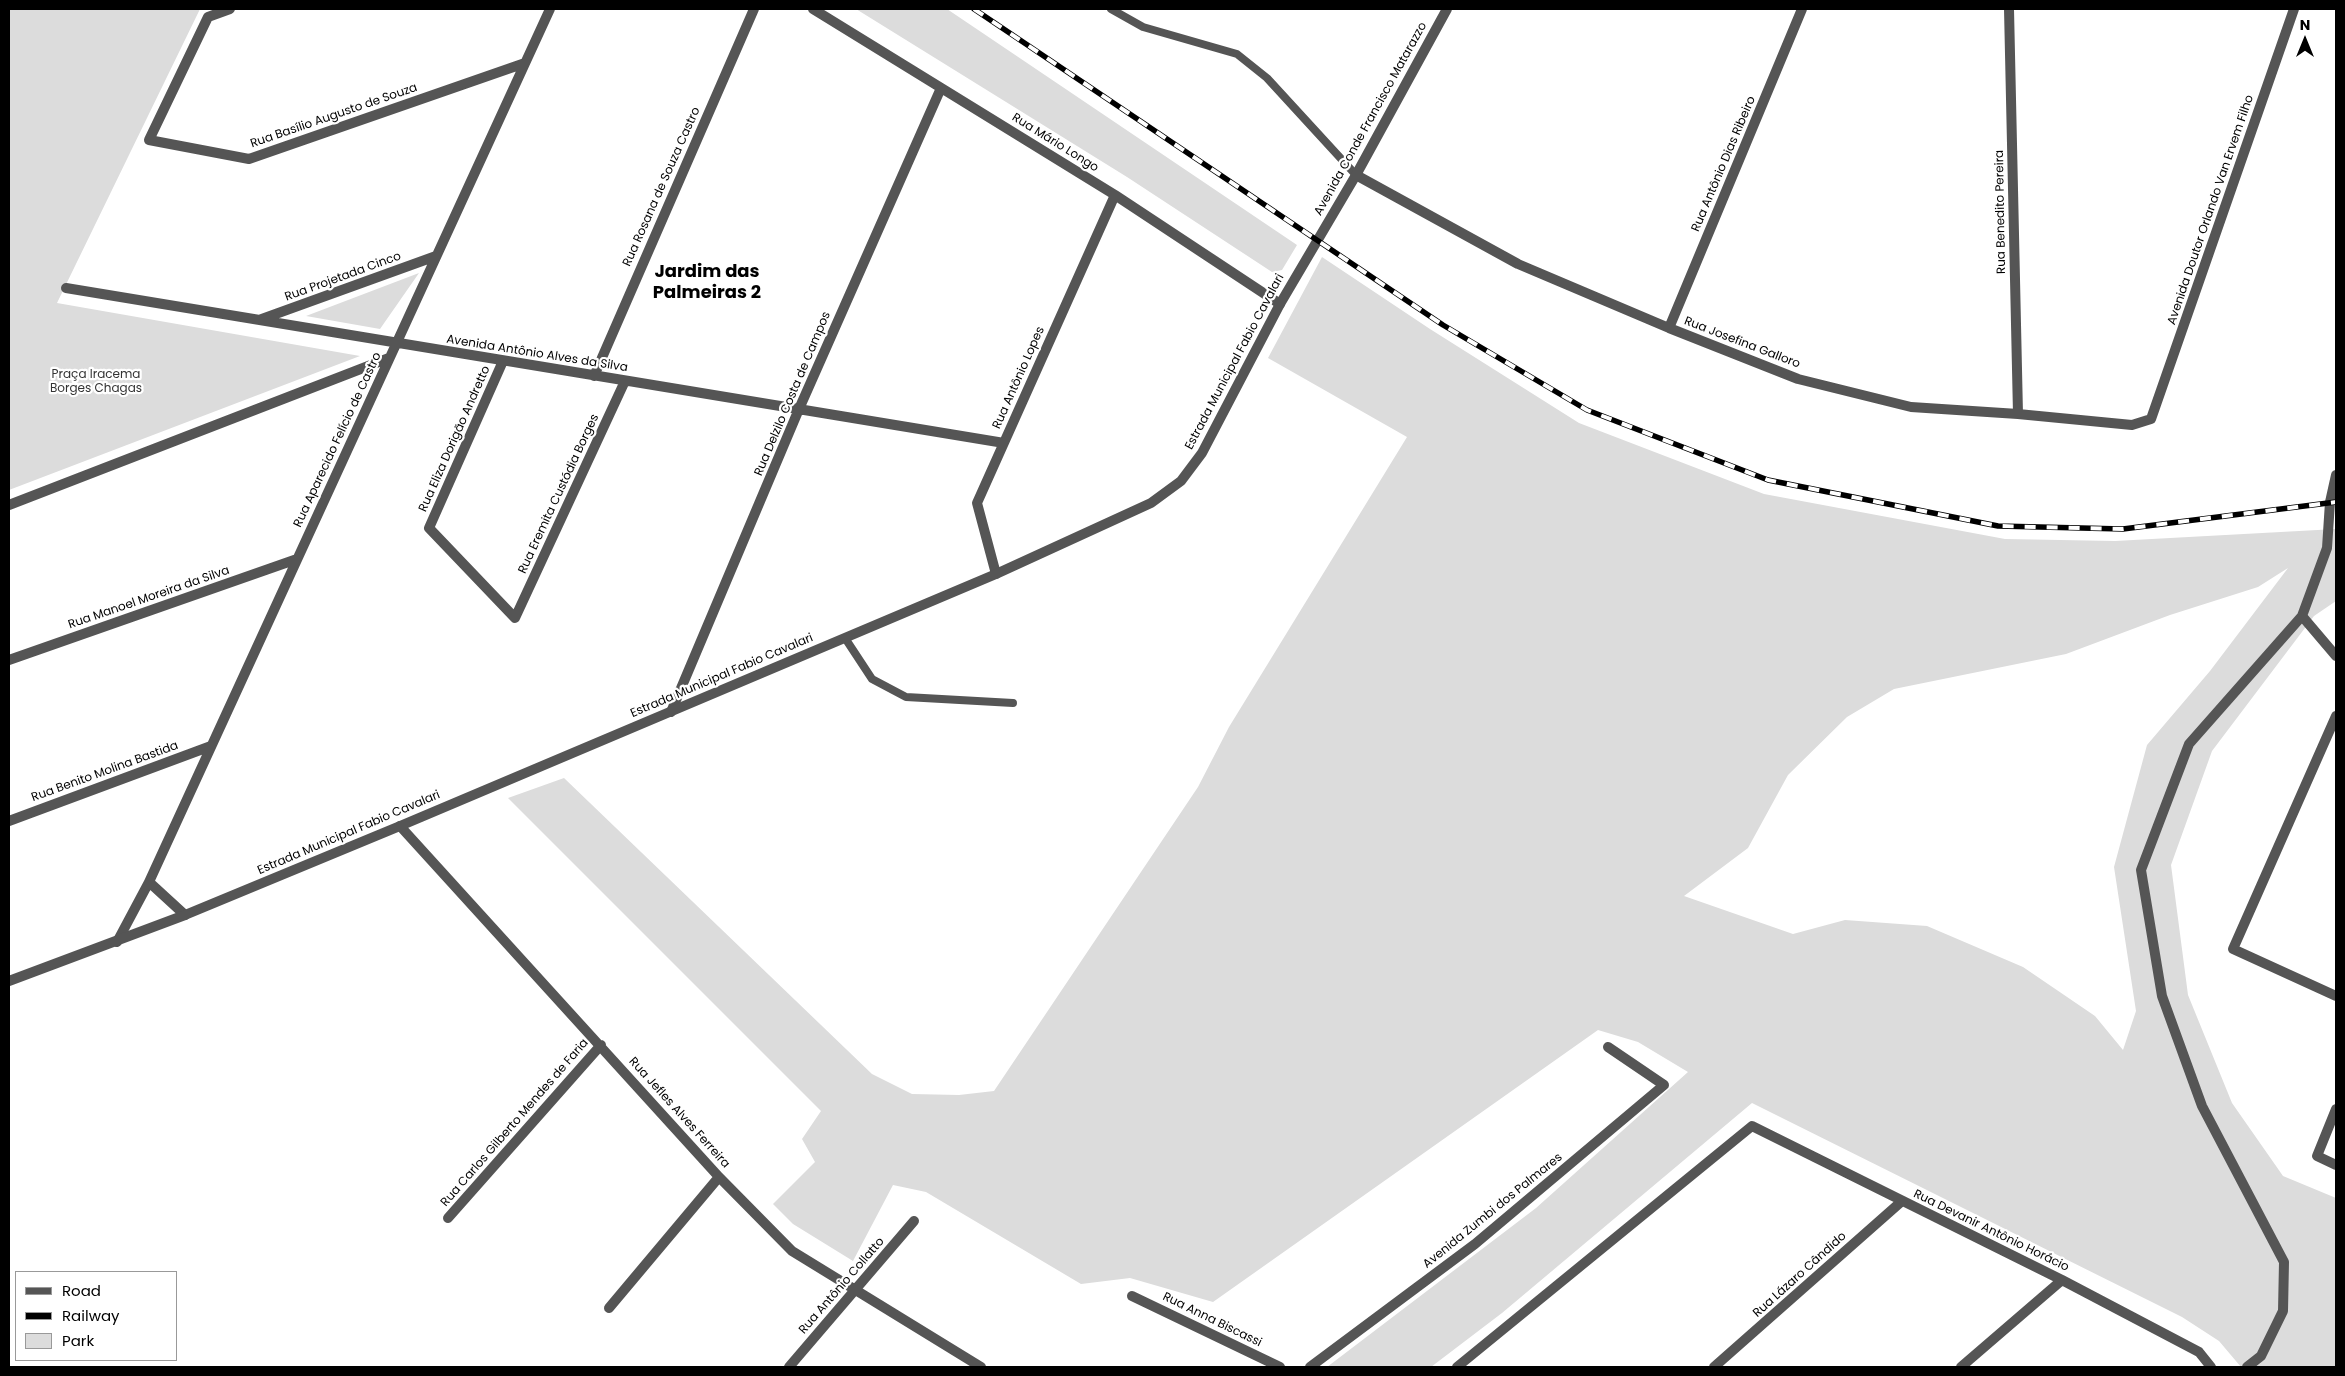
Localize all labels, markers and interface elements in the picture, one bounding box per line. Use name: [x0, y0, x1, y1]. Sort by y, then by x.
north arrow: [2280, 15, 2330, 65]
text: N: [2300, 15, 2310, 35]
street label: Avenida Conde Francisco Matarazzo: [1312, 20, 1430, 218]
street label: Rua Basílio Augusto de Souza: [249, 81, 419, 151]
street label: Avenida Doutor Orlando Van Ervem Filho: [2165, 93, 2257, 327]
street label: Rua Antônio Dias Ribeiro: [1689, 94, 1759, 234]
street label: Rua Rosana de Souza Castro: [620, 105, 704, 269]
street label: Rua Mário Longo: [1009, 111, 1101, 175]
street label: Rua Benedito Pereira: [1993, 150, 2009, 274]
street label: Rua Projetada Cinco: [283, 249, 403, 305]
district label: Jardim das Palmeiras 2: [653, 261, 761, 304]
street label: Estrada Municipal Fabio Cavalari: [1182, 272, 1288, 452]
street label: Rua Delzilo Costa de Campos: [752, 310, 834, 478]
street label: Rua Josefina Galloro: [1682, 314, 1802, 372]
street label: Rua Antônio Lopes: [990, 325, 1048, 431]
street label: Avenida Antônio Alves da Silva: [445, 333, 629, 375]
street label: Rua Aparecido Felício de Castro: [291, 350, 385, 530]
street label: Rua Eliza Dorigão Andretto: [416, 364, 494, 514]
park label: Praça Iracema Borges Chagas: [50, 368, 142, 396]
street label: Rua Eremita Custódia Borges: [516, 412, 602, 576]
street label: Rua Manoel Moreira da Silva: [66, 564, 232, 632]
street label: Estrada Municipal Fabio Cavalari: [629, 631, 815, 721]
street label: Rua Benito Molina Bastida: [30, 739, 180, 805]
street label: Estrada Municipal Fabio Cavalari: [256, 788, 442, 878]
street label: Rua Carlos Gilberto Mendes de Faria: [438, 1036, 592, 1210]
street label: Rua Jefles Alves Ferreira: [625, 1055, 733, 1171]
street label: Avenida Zumbi dos Palmares: [1420, 1150, 1566, 1272]
street label: Rua Devanir Antônio Horácio: [1911, 1187, 2071, 1275]
street label: Rua Lázaro Cândido: [1750, 1229, 1850, 1321]
street label: Rua Antônio Collatto: [796, 1235, 888, 1337]
legend: [15, 1271, 178, 1361]
text: Road: [62, 1280, 101, 1301]
street label: Rua Anna Biscassi: [1160, 1290, 1264, 1350]
text: Railway: [62, 1305, 120, 1326]
text: Park: [62, 1330, 94, 1351]

